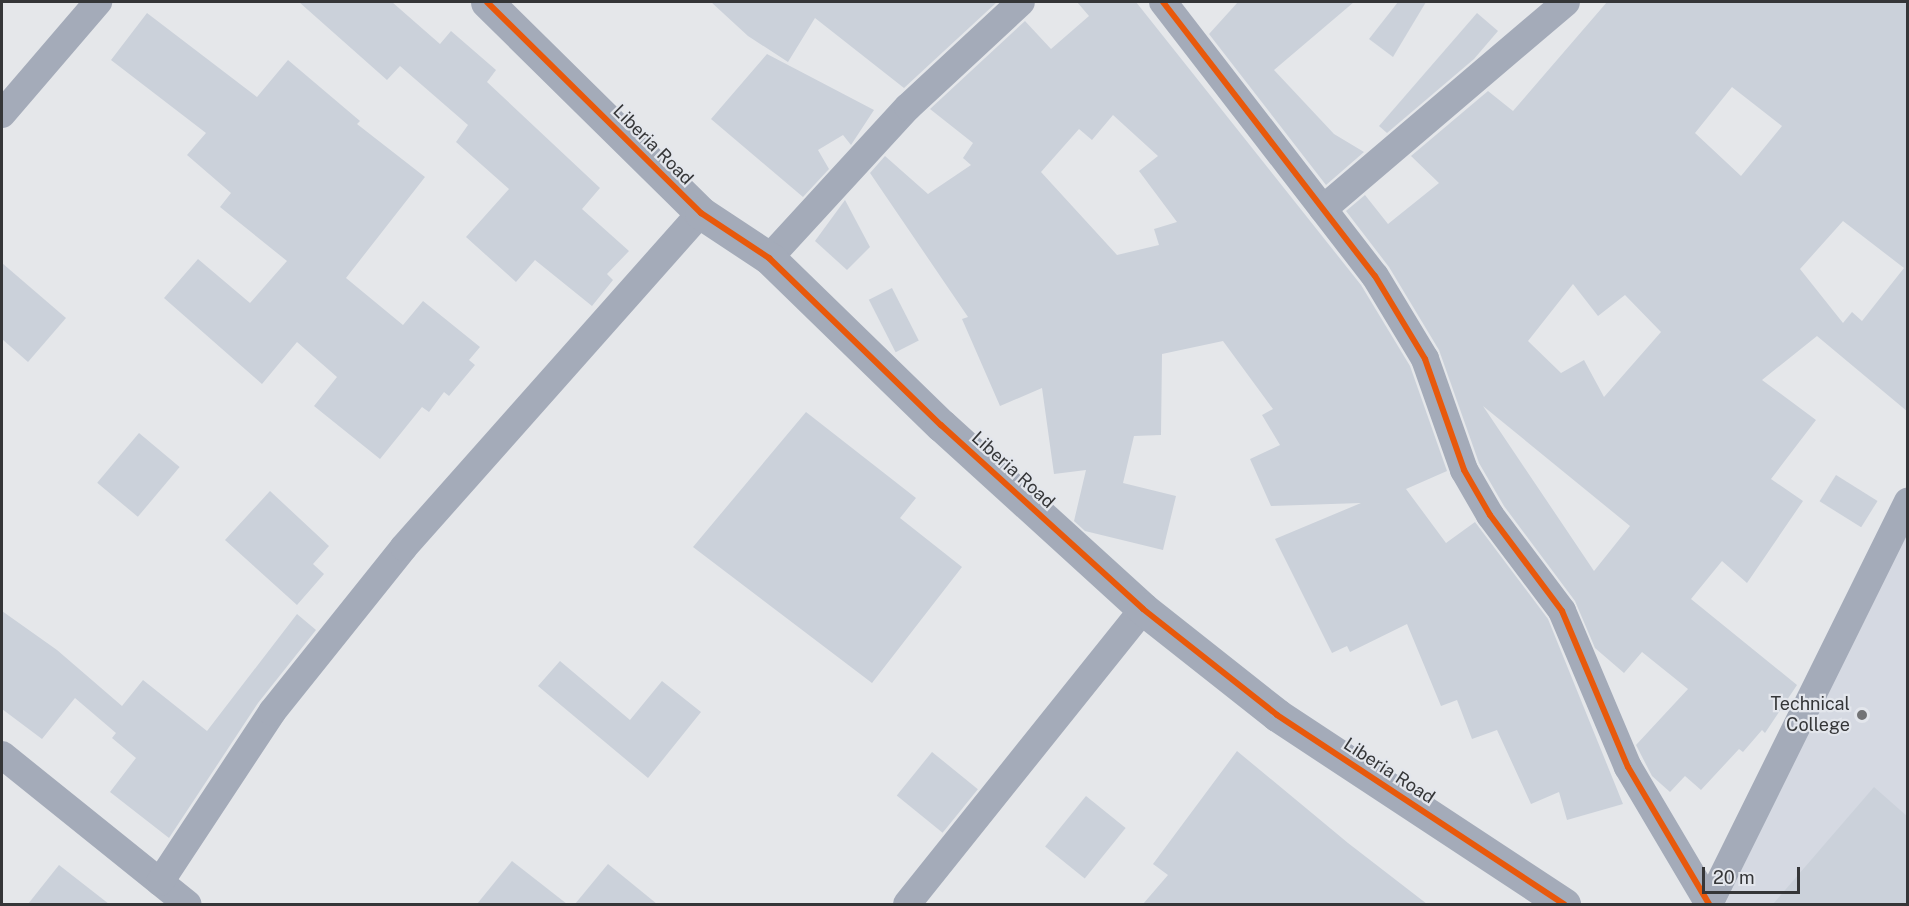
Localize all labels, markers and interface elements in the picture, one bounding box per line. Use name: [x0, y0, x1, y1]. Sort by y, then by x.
street label: Liberia Road: [608, 100, 698, 190]
street label: Liberia Road: [967, 427, 1059, 513]
place label: Technical College: [1770, 694, 1850, 736]
marker: Technical College: [1855, 708, 1869, 722]
street label: Liberia Road: [1339, 734, 1439, 808]
scale bar: [1705, 855, 1802, 893]
text: 20 m: [1713, 867, 1755, 888]

